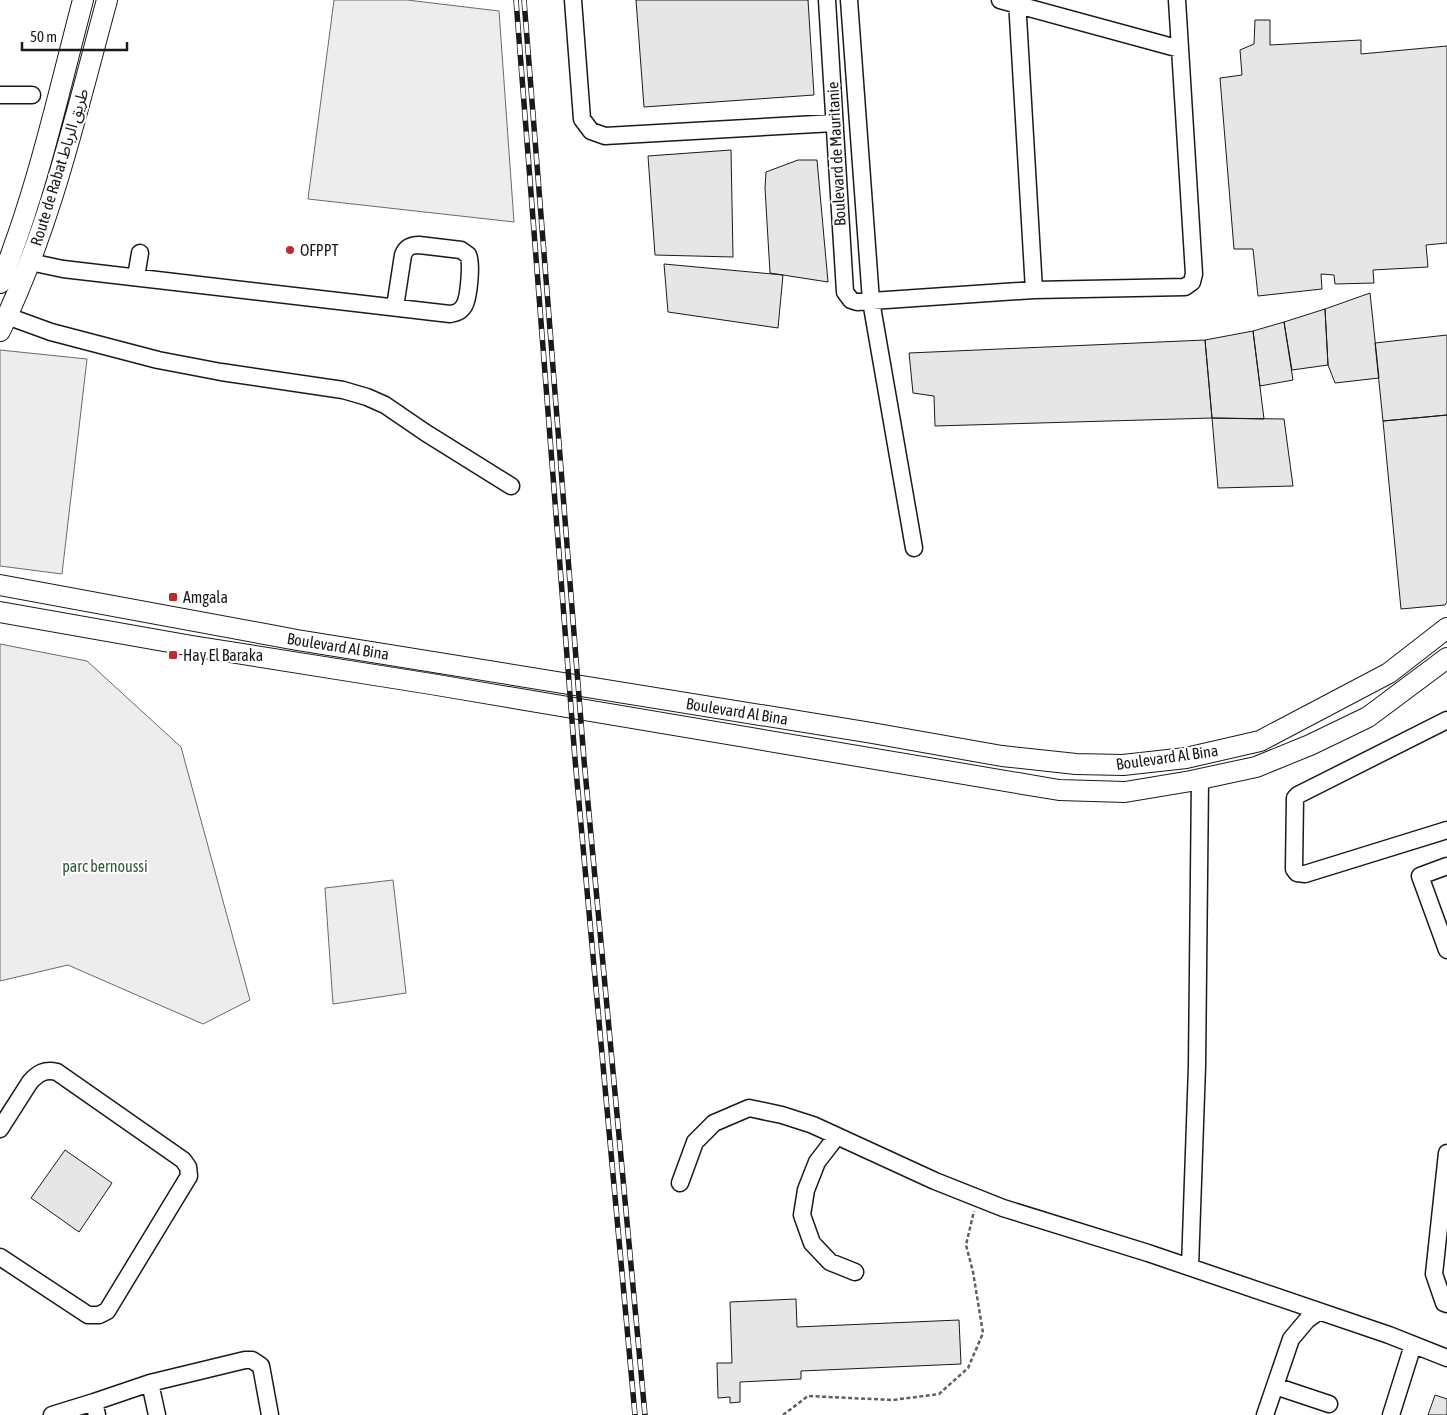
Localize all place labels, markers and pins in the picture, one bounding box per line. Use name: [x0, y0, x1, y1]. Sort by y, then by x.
place label: OFPPT: [300, 241, 339, 259]
marker: OFPPT: [284, 244, 296, 256]
place label: Amgala: [183, 588, 228, 607]
marker: Amgala: [167, 591, 179, 603]
place label: Hay El Baraka: [183, 646, 263, 665]
marker: Hay El Baraka: [167, 649, 179, 661]

